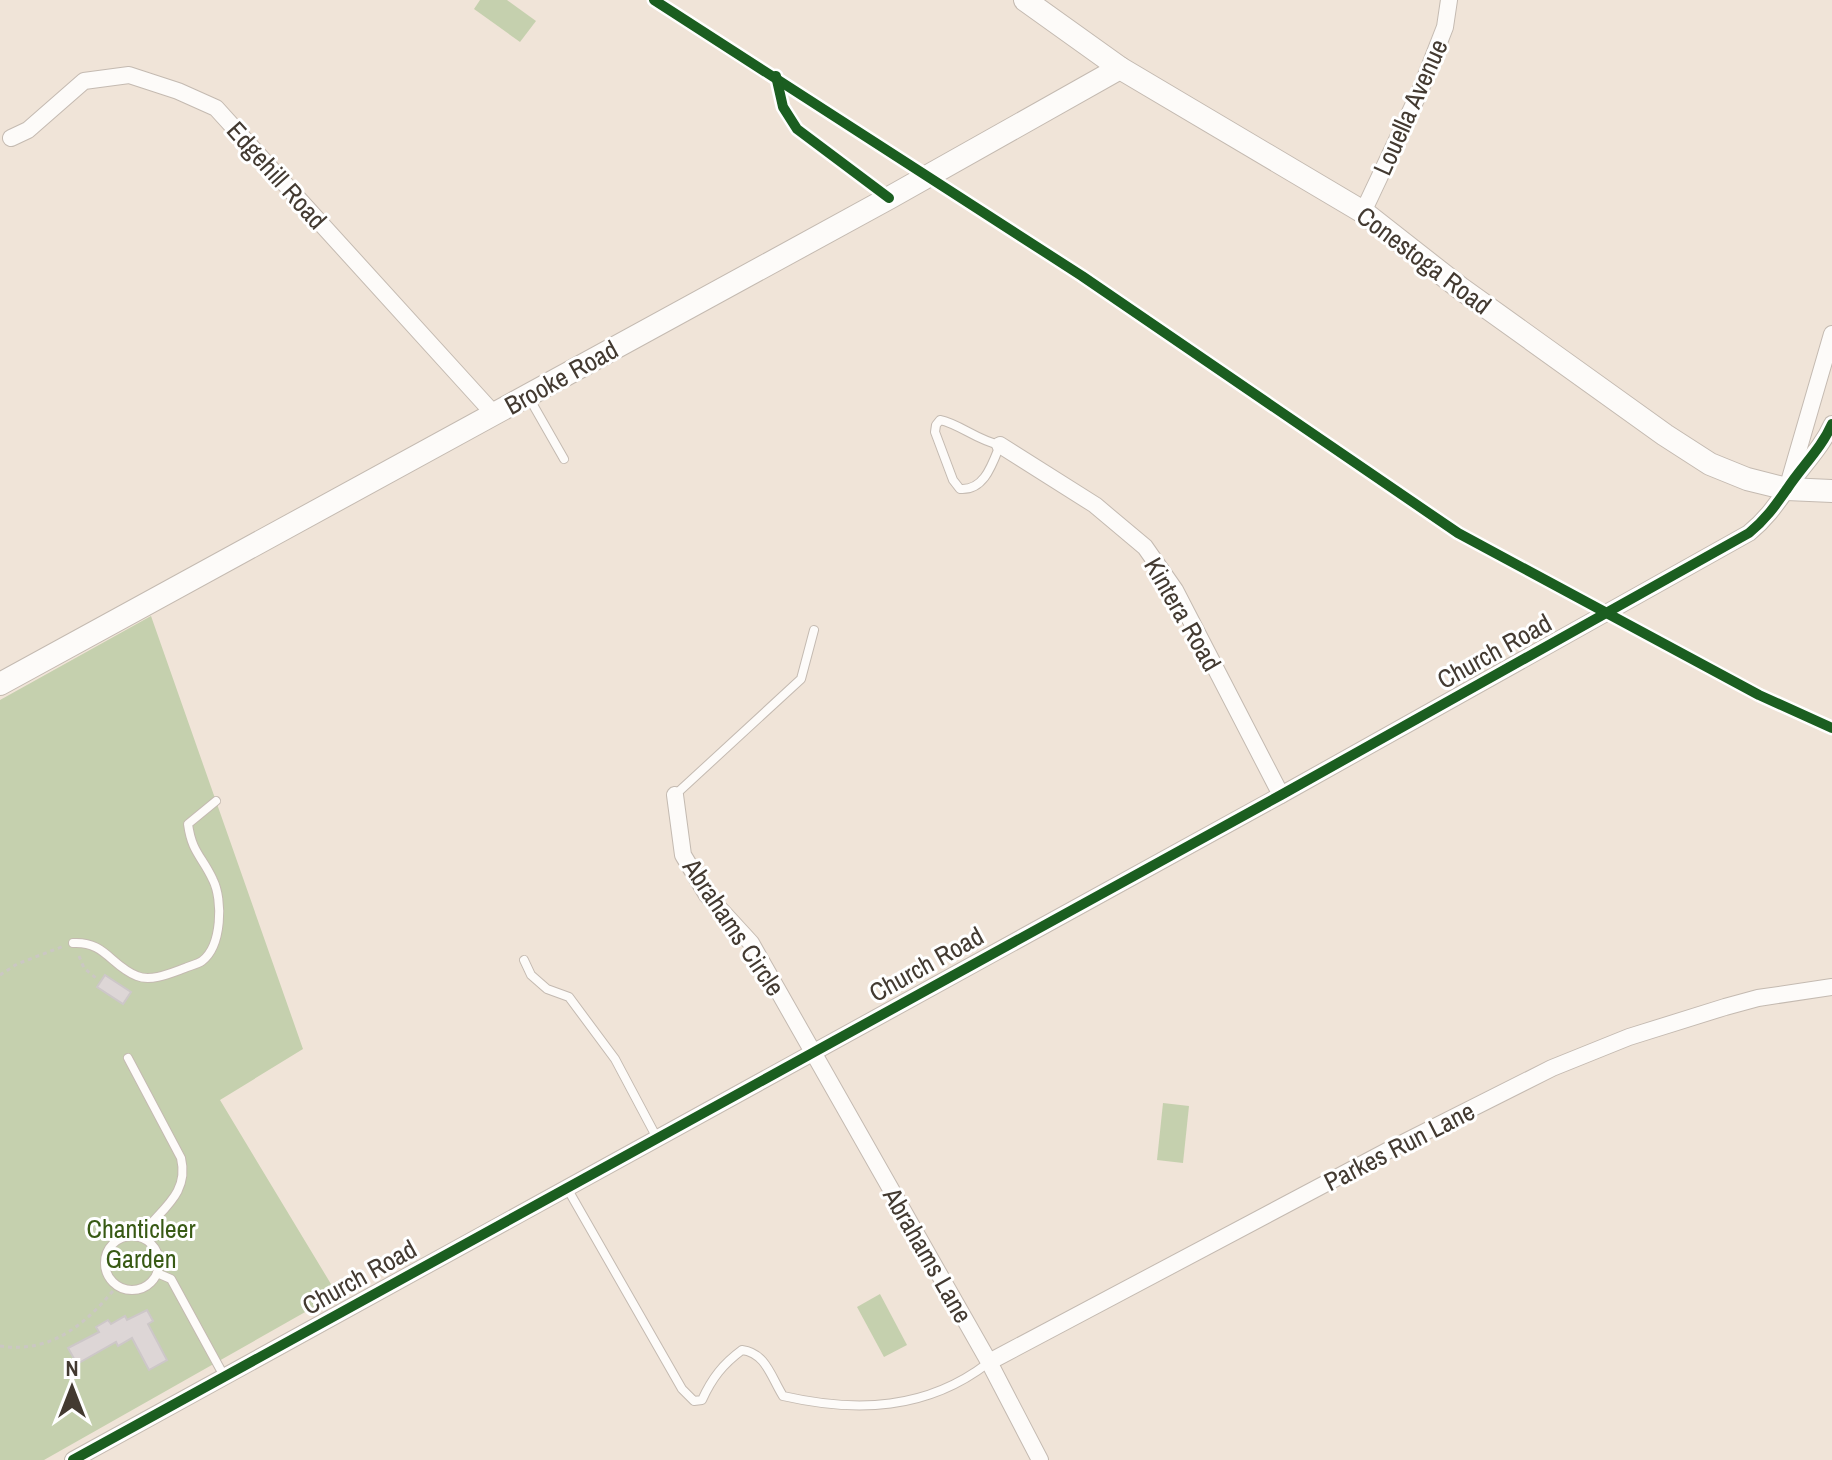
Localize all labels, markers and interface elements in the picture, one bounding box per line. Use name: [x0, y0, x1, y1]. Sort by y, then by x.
street label: Louella Avenue: [1364, 33, 1456, 181]
street label: Edgehill Road: [219, 114, 335, 236]
street label: Conestoga Road: [1350, 198, 1498, 322]
street label: Brooke Road: [498, 332, 624, 422]
street label: Kintera Road: [1136, 551, 1230, 677]
street label: Church Road: [1431, 605, 1557, 697]
street label: Abrahams Circle: [675, 851, 793, 1003]
street label: Church Road: [863, 918, 989, 1010]
street label: Parkes Run Lane: [1318, 1093, 1480, 1199]
street label: Abrahams Lane: [875, 1180, 981, 1329]
park label: Chanticleer Garden: [86, 1211, 196, 1276]
street label: Church Road: [296, 1231, 422, 1323]
north arrow: [32, 1348, 112, 1428]
text: N: [65, 1353, 79, 1383]

